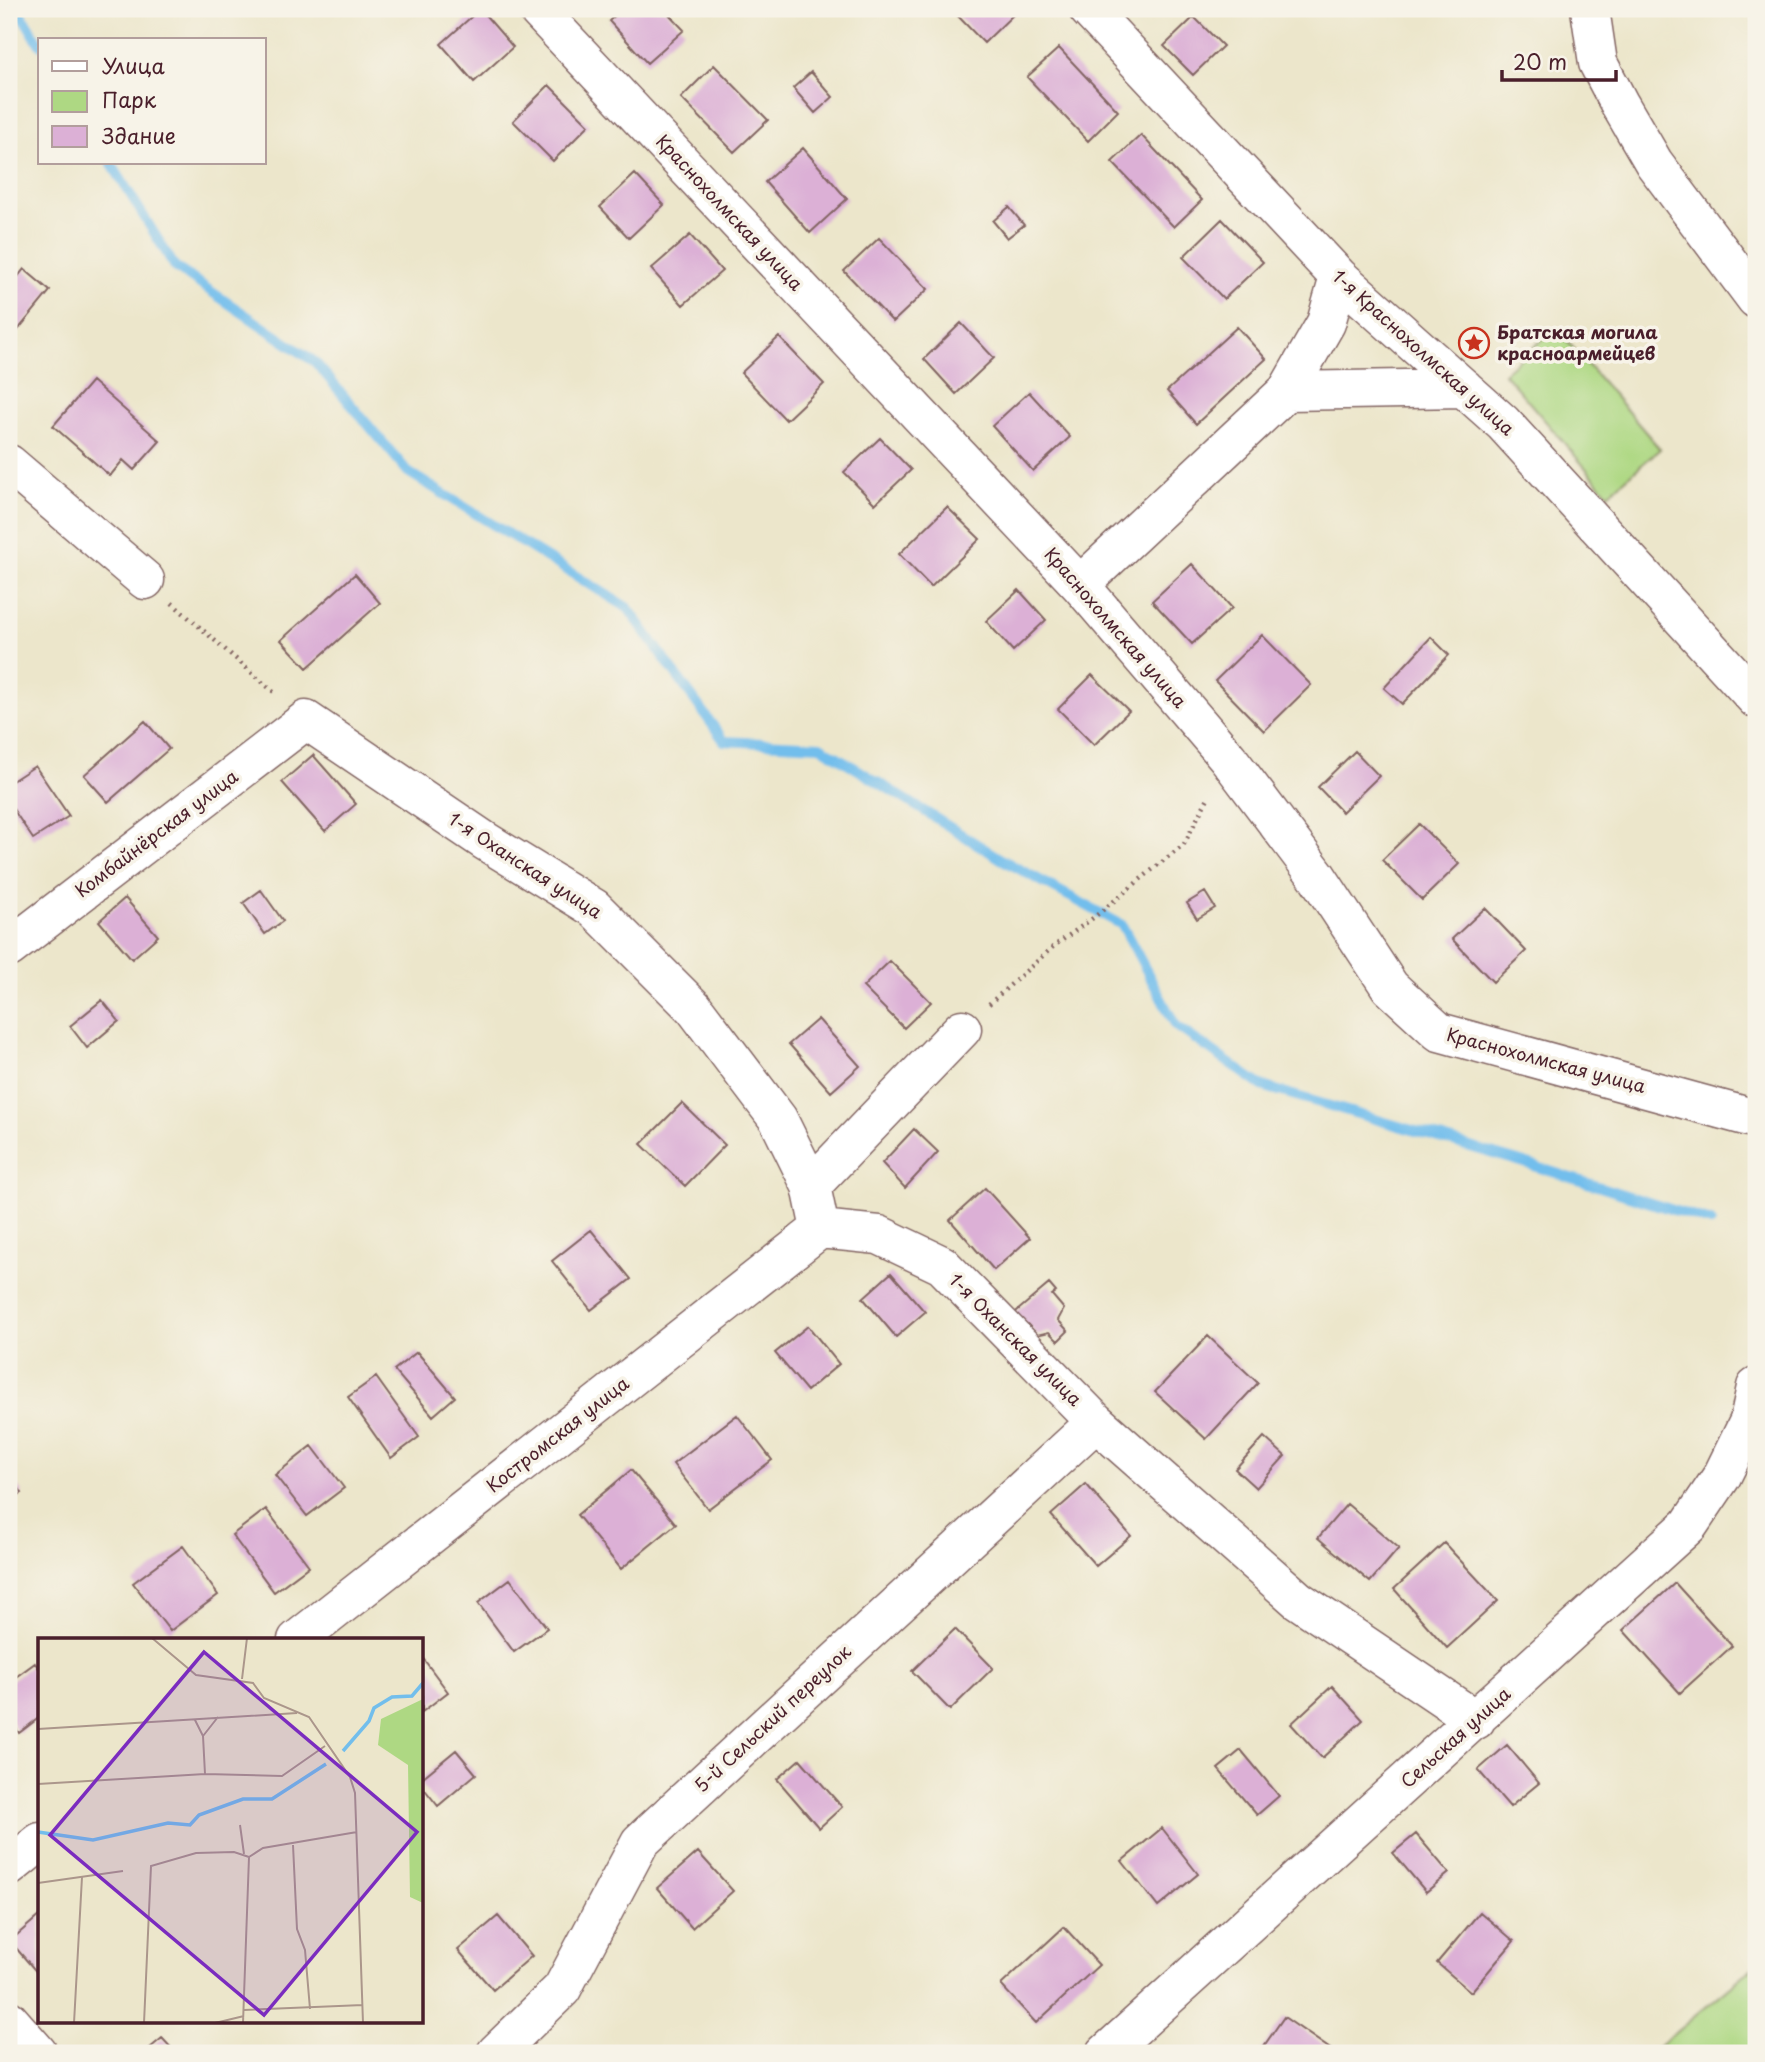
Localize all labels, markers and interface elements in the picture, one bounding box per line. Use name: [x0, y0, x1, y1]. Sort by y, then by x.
legend: [38, 38, 266, 164]
scale bar: [1502, 38, 1616, 82]
text: 20 m: [1513, 45, 1567, 77]
text: Улица: [102, 49, 165, 81]
text: Парк: [102, 83, 157, 115]
text: Здание: [102, 119, 176, 151]
street label: Краснохолмская улица: [650, 128, 810, 297]
street label: 1-я Краснохолмская улица: [1327, 263, 1521, 442]
place label: Братская могила красноармейцев: [1497, 318, 1658, 366]
place icon: Братская могила красноармейцев: [1457, 326, 1491, 360]
street label: Краснохолмская улица: [1039, 541, 1194, 714]
street label: Комбайнёрская улица: [69, 762, 244, 903]
street label: 1-я Оханская улица: [444, 805, 608, 925]
street label: Краснохолмская улица: [1444, 1020, 1649, 1099]
street label: 1-я Оханская улица: [944, 1266, 1089, 1412]
street label: Костромская улица: [480, 1369, 635, 1498]
inset map: [38, 1638, 424, 2024]
street label: 5-й Сельский переулок: [688, 1638, 857, 1798]
street label: Сельская улица: [1394, 1680, 1516, 1794]

